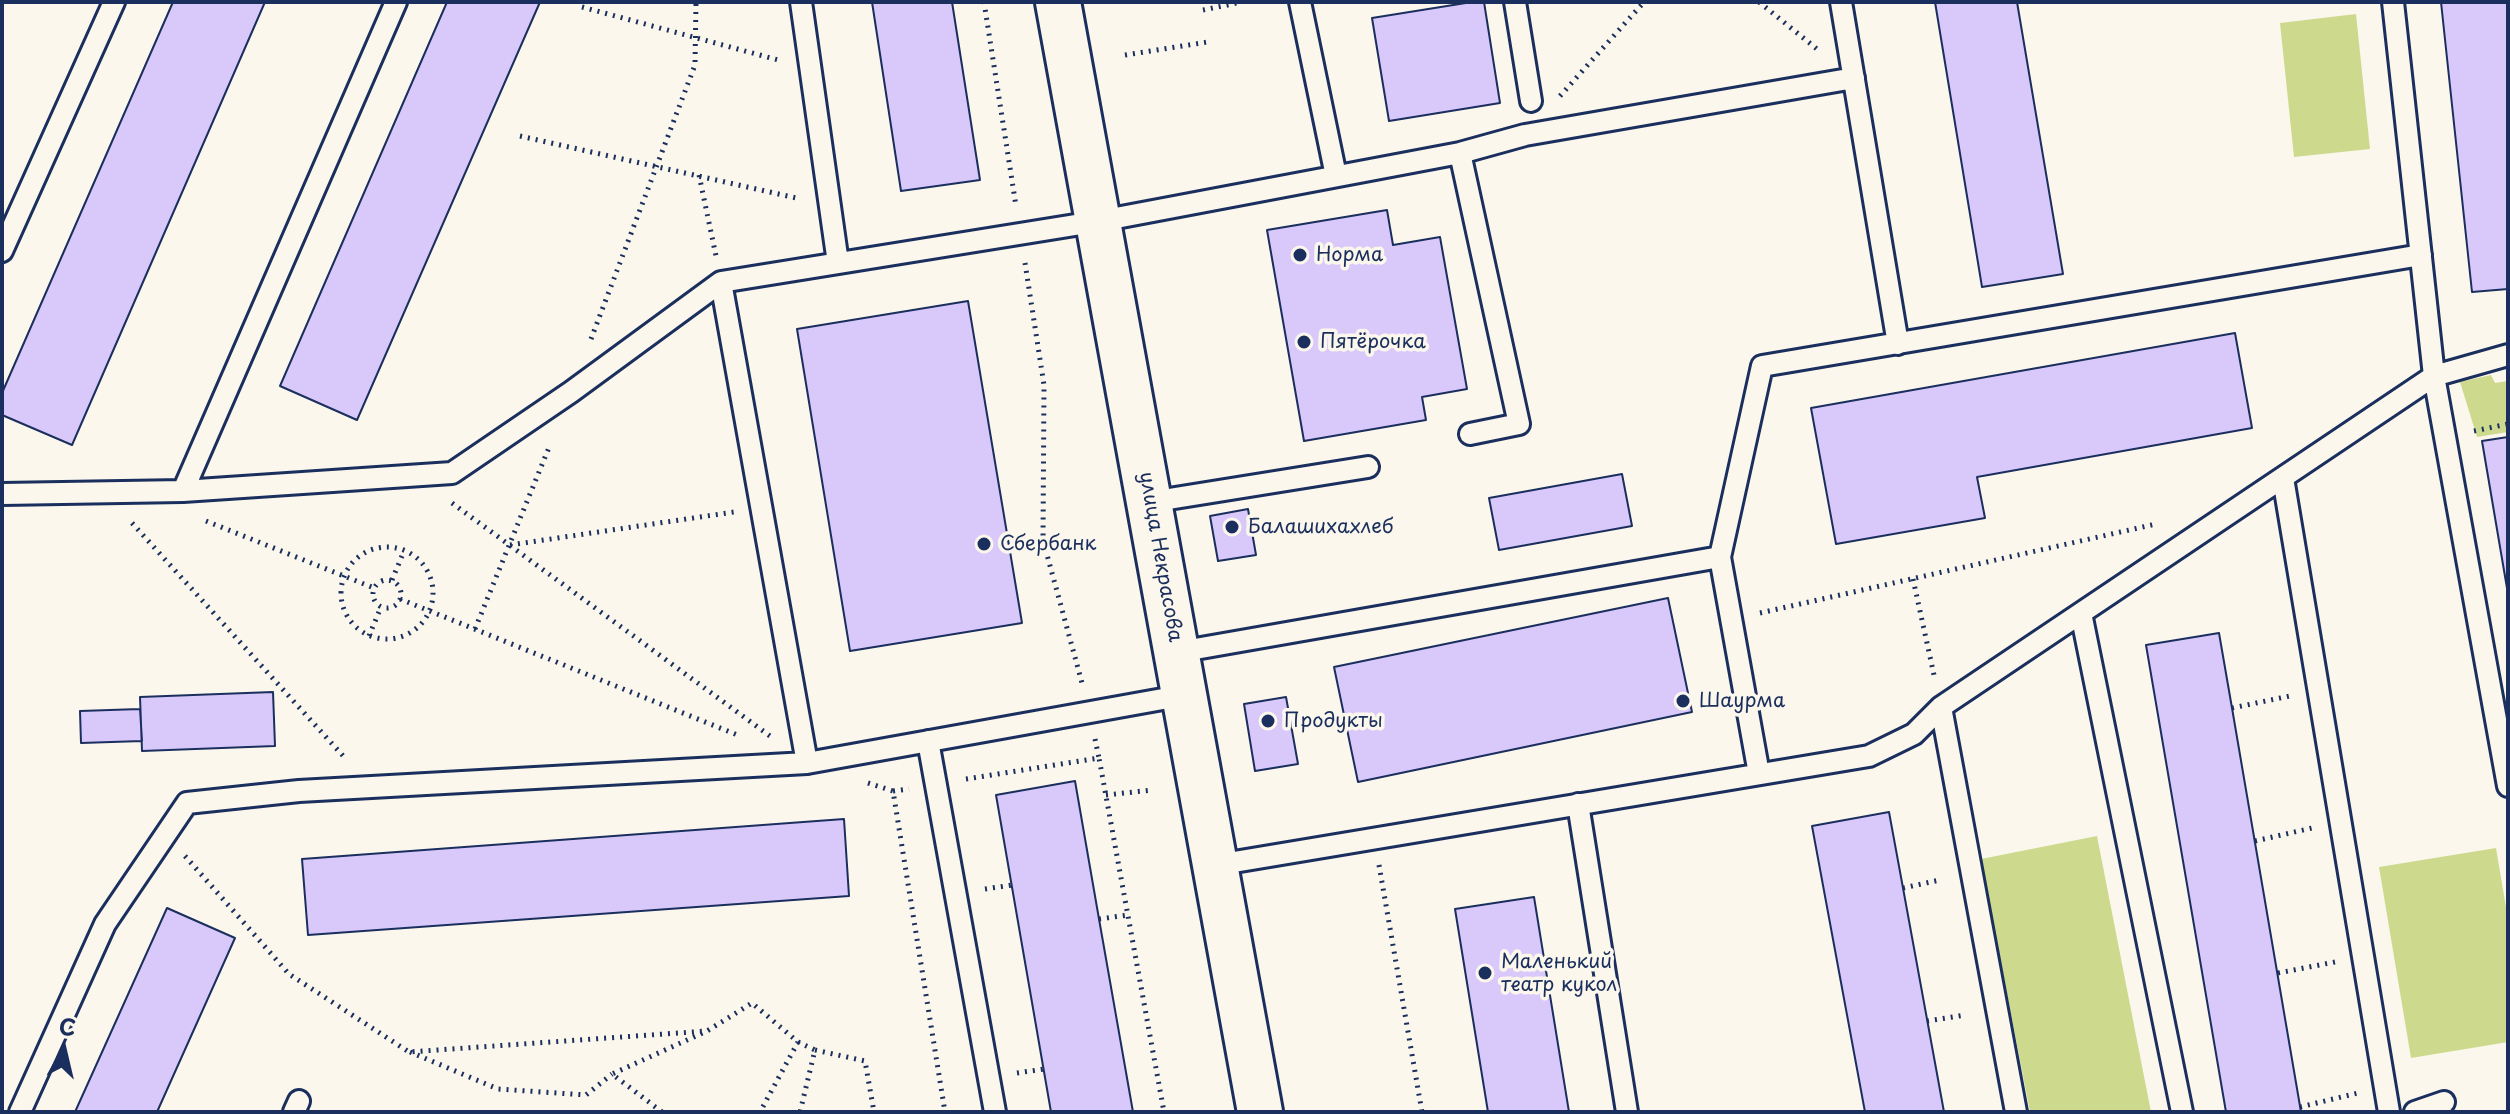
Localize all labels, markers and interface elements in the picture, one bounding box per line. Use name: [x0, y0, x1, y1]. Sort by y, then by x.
place label: Норма: [1316, 243, 1383, 267]
marker: Норма: [1291, 246, 1309, 264]
place label: Пятёрочка: [1320, 330, 1426, 354]
marker: Пятёрочка: [1295, 333, 1313, 351]
street label: улица Некрасова: [1133, 470, 1187, 644]
place label: Балашихахлеб: [1248, 515, 1394, 539]
marker: Балашихахлеб: [1223, 518, 1241, 536]
place label: Сбербанк: [1000, 532, 1096, 556]
marker: Сбербанк: [975, 535, 993, 553]
place label: Шаурма: [1699, 689, 1785, 713]
marker: Шаурма: [1674, 692, 1692, 710]
place label: Продукты: [1284, 709, 1383, 733]
marker: Продукты: [1259, 712, 1277, 730]
place label: Маленький театр кукол: [1501, 950, 1617, 997]
marker: Маленький театр кукол: [1476, 964, 1494, 982]
text: С: [57, 1008, 78, 1043]
north arrow: [24, 1010, 104, 1090]

